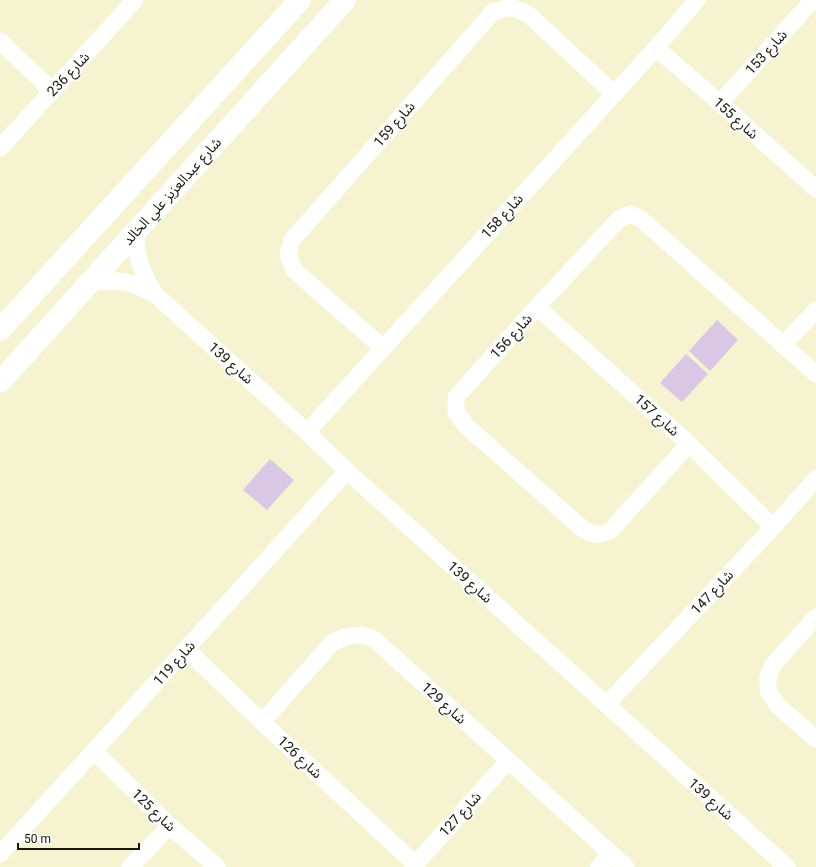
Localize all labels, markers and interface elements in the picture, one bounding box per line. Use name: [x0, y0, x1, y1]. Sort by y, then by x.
street label: شارع 153: [742, 26, 792, 80]
street label: شارع 236: [44, 49, 95, 101]
street label: شارع 155: [708, 94, 762, 144]
street label: شارع 159: [370, 98, 420, 152]
street label: شارع عبدالعزيز علي الخالد: [120, 134, 227, 250]
street label: شارع 158: [478, 190, 528, 244]
street label: شارع 156: [487, 310, 537, 364]
street label: شارع 139: [203, 339, 257, 389]
street label: شارع 157: [629, 391, 683, 441]
street label: شارع 139: [442, 558, 496, 608]
street label: شارع 147: [688, 567, 739, 619]
street label: شارع 119: [150, 637, 200, 691]
street label: شارع 129: [416, 679, 470, 729]
street label: شارع 126: [273, 733, 325, 784]
street label: شارع 139: [683, 775, 737, 825]
street label: شارع 125: [127, 785, 179, 837]
street label: شارع 127: [436, 788, 486, 842]
scale bar: [18, 825, 139, 851]
text: 50 m: [24, 832, 51, 846]

